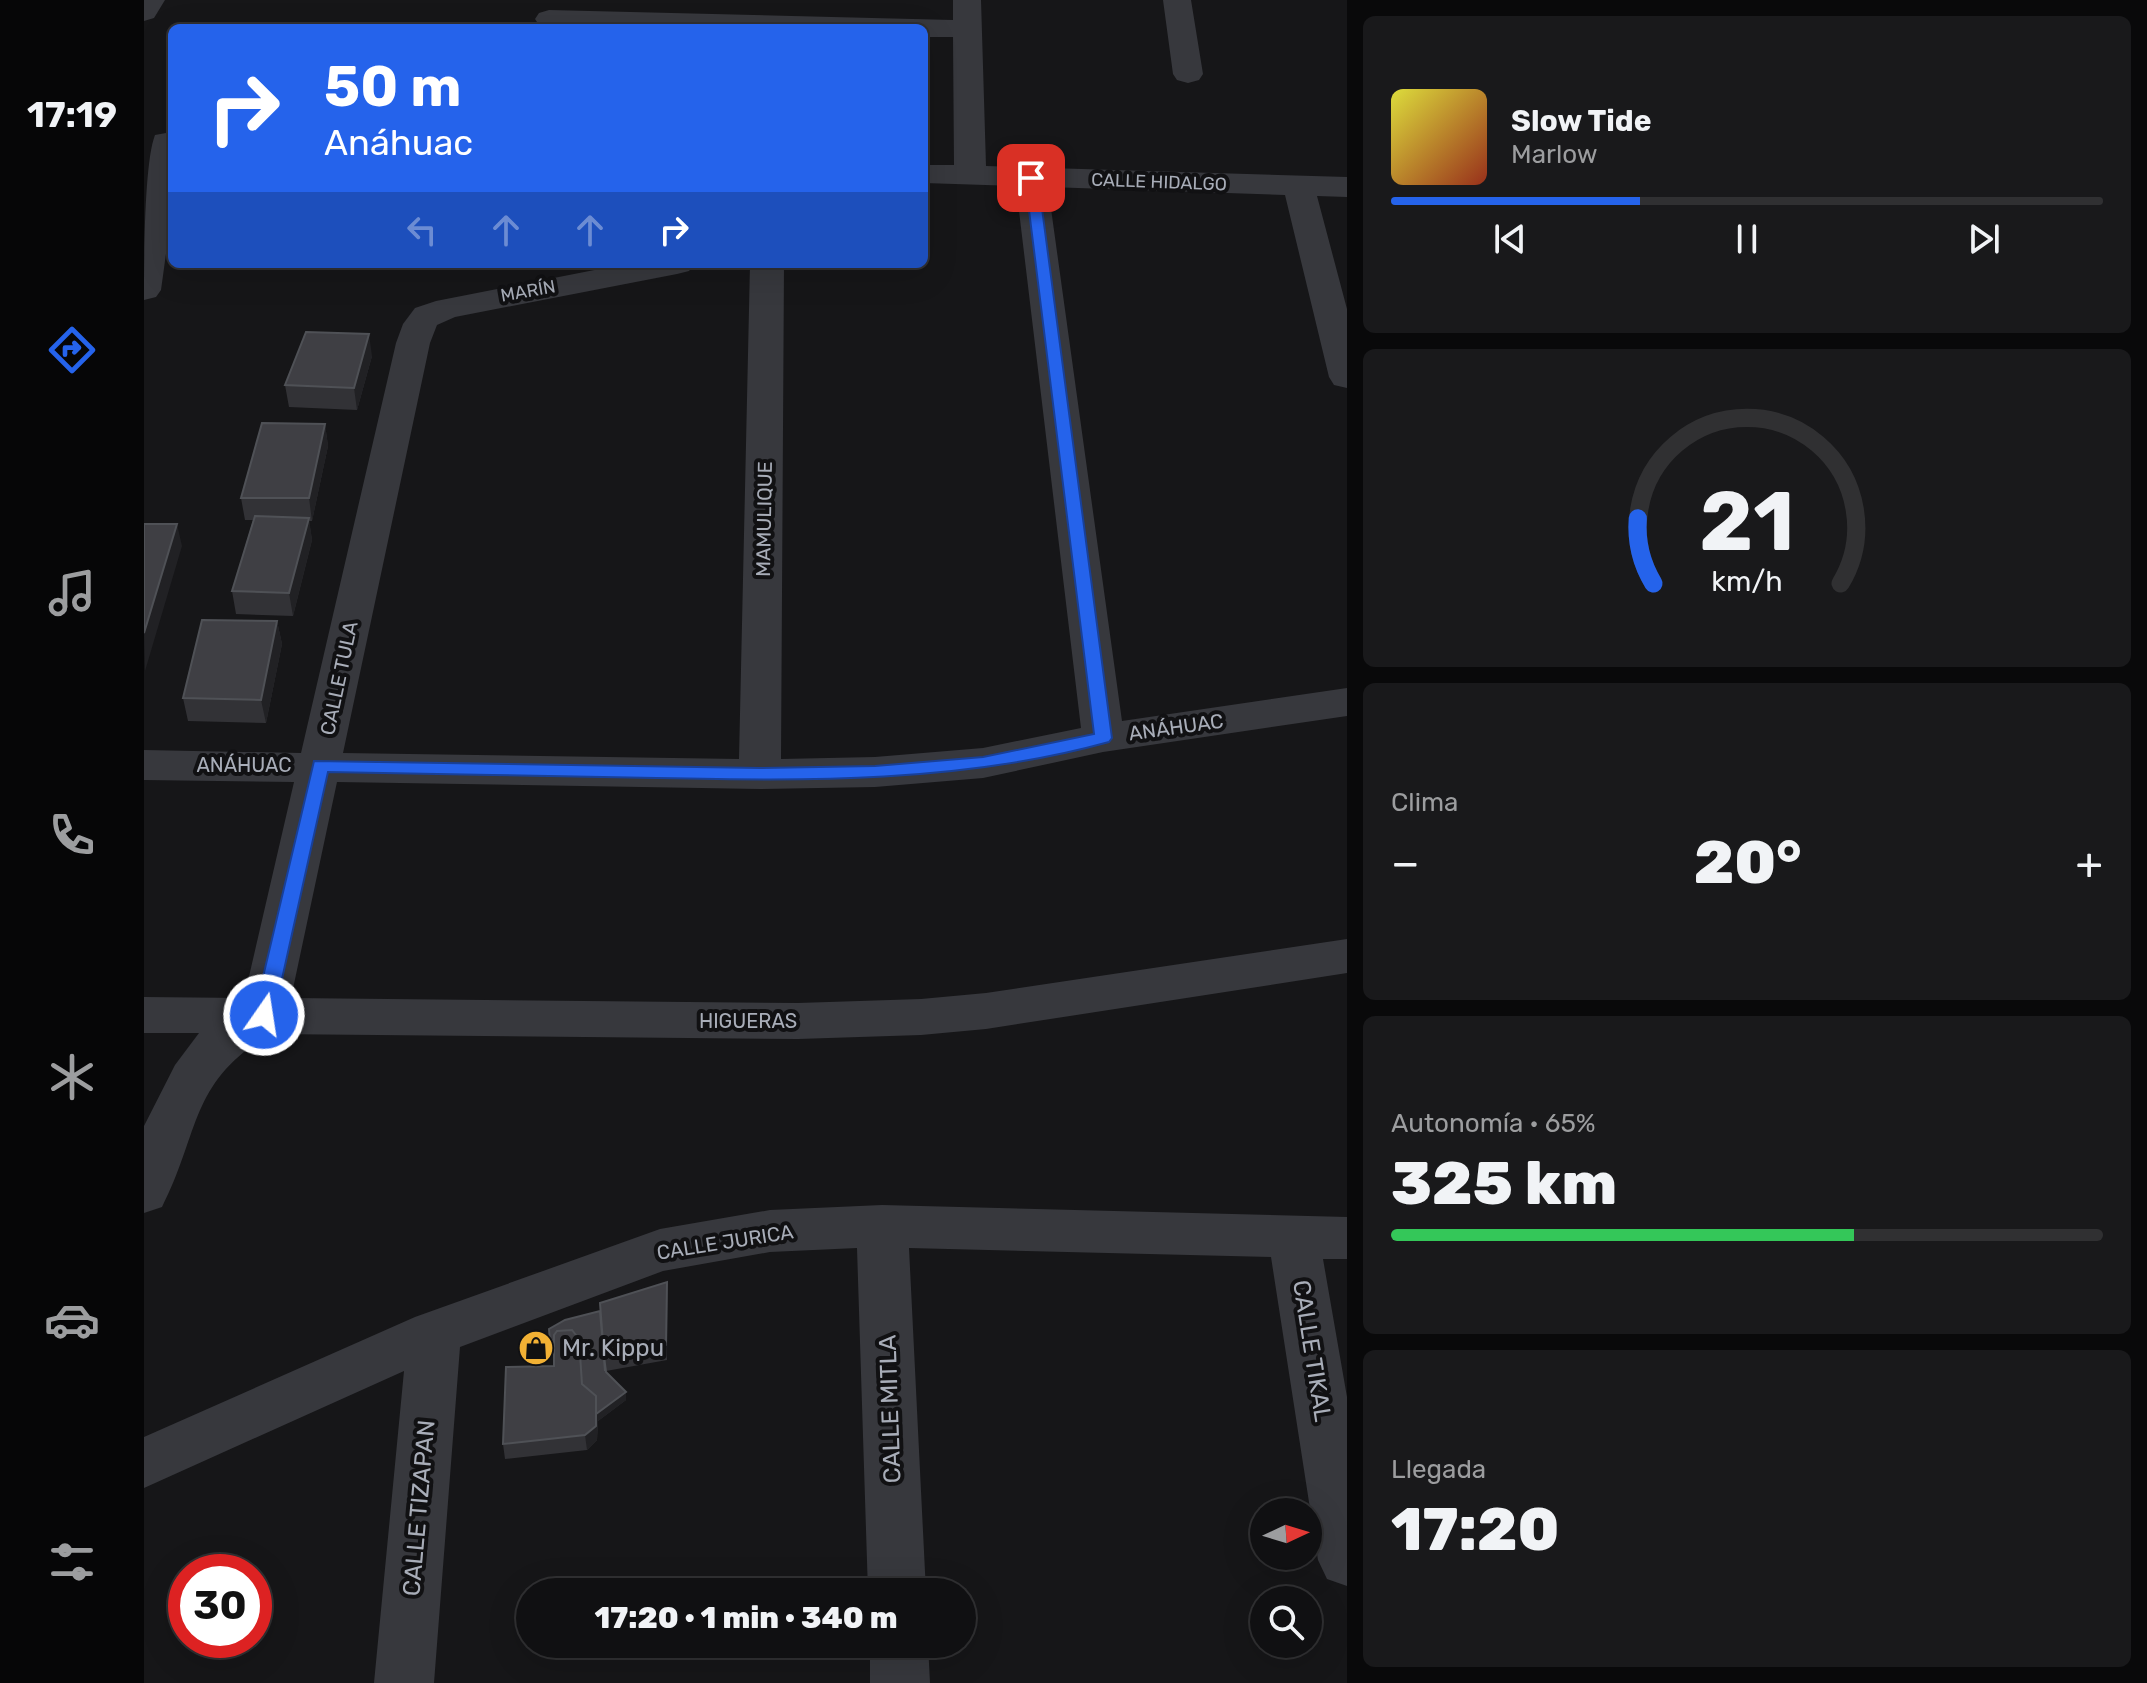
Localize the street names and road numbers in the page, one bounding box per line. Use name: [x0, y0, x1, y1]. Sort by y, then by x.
street label: CALLE HIDALGO: [1091, 169, 1227, 195]
street label: MARÍN: [499, 275, 557, 307]
street label: MAMULIQUE: [751, 461, 777, 577]
street label: CALLE TULA: [315, 619, 363, 737]
street label: ANÁHUAC: [1127, 708, 1225, 746]
street label: ANÁHUAC: [196, 753, 292, 777]
street label: HIGUERAS: [699, 1009, 797, 1033]
street label: CALLE JURICA: [655, 1219, 795, 1265]
street label: CALLE TIKAL: [1287, 1278, 1337, 1424]
street label: CALLE MITLA: [873, 1334, 907, 1484]
street label: CALLE TIZAPAN: [397, 1419, 441, 1597]

